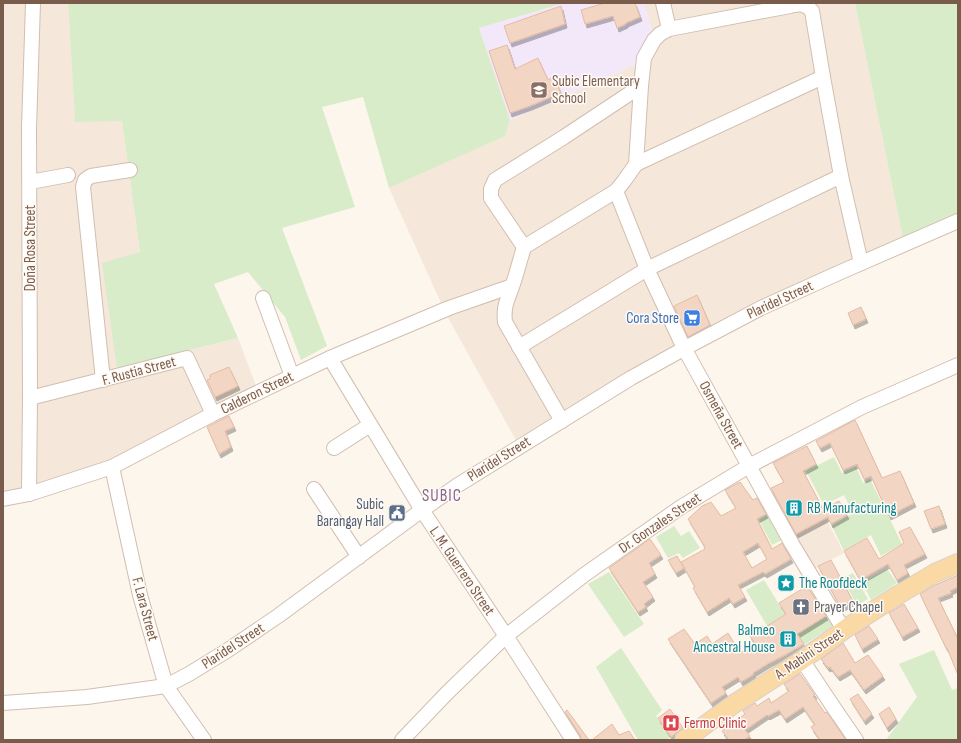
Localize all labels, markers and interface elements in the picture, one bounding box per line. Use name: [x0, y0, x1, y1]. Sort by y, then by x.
place label: Subic Elementary School: [552, 72, 640, 108]
school or university icon: Subic Elementary School: [529, 80, 549, 100]
street label: Doña Rosa Street: [21, 204, 40, 291]
street label: Plaridel Street: [744, 276, 817, 324]
supermarket icon: Cora Store: [682, 308, 702, 328]
place label: Cora Store: [626, 309, 679, 328]
street label: F. Rustia Street: [100, 352, 178, 390]
street label: Calderon Street: [218, 367, 297, 419]
street label: Osmeña Street: [695, 378, 748, 453]
street label: Plaridel Street: [464, 432, 535, 486]
district label: SUBIC: [422, 486, 462, 506]
street label: Dr. Gonzales Street: [615, 488, 705, 558]
place label: Subic Barangay Hall: [317, 495, 384, 531]
building icon: RB Manufacturing: [784, 498, 804, 518]
place label: RB Manufacturing: [807, 499, 897, 518]
public building icon: Subic Barangay Hall: [387, 503, 407, 523]
street label: L. M. Guerrero Street: [425, 523, 499, 620]
place icon: The Roofdeck: [776, 573, 796, 593]
place label: The Roofdeck: [799, 574, 867, 593]
street label: F. Lara Street: [127, 575, 163, 643]
church icon: Prayer Chapel: [791, 597, 811, 617]
place label: Prayer Chapel: [814, 598, 883, 617]
street label: Plaridel Street: [198, 618, 268, 673]
place label: Balmeo Ancestral House: [692, 621, 775, 657]
street label: A. Mabini Street: [770, 624, 847, 684]
building icon: Balmeo Ancestral House: [778, 629, 798, 649]
hospital icon: Fermo Clinic: [661, 713, 681, 733]
place label: Fermo Clinic: [684, 714, 746, 733]

